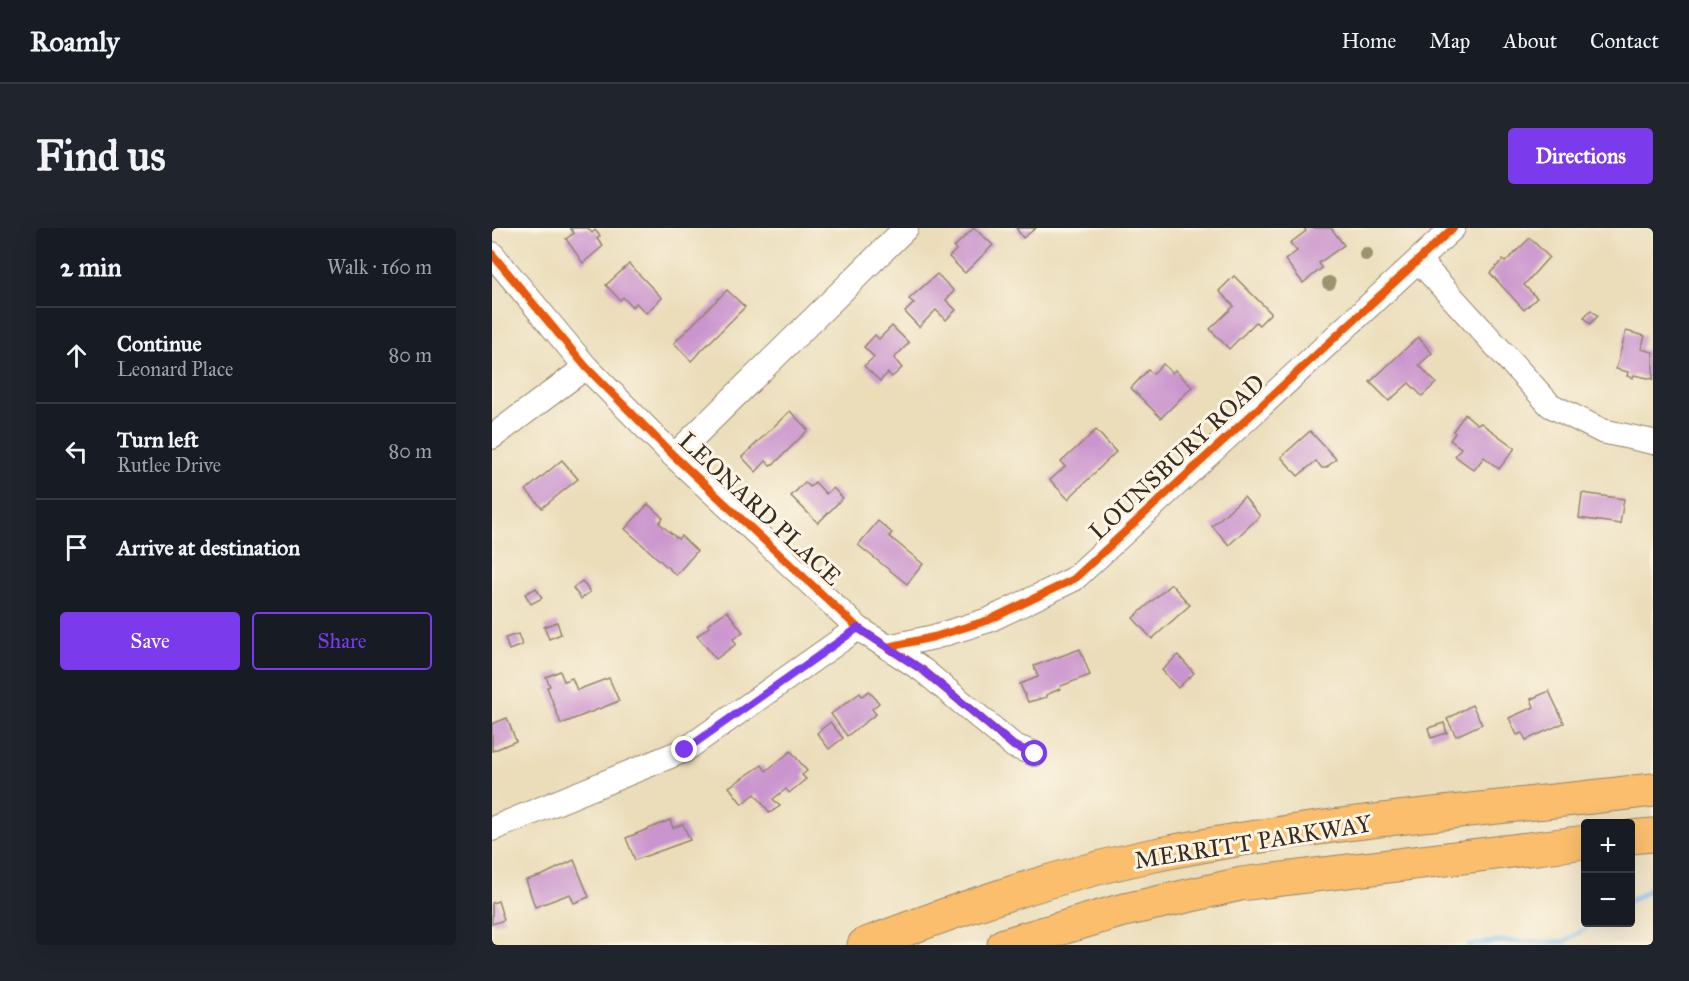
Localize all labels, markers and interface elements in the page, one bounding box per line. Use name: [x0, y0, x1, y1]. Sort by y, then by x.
text: Roamly: [30, 24, 119, 59]
text: Home: [1341, 28, 1396, 54]
text: Map: [1429, 28, 1470, 54]
text: About: [1503, 28, 1557, 54]
text: Contact: [1590, 28, 1659, 54]
button: Directions: [1508, 128, 1653, 184]
text: Find us: [36, 130, 166, 182]
text: 2 min: [60, 251, 121, 283]
text: Walk · 160 m: [327, 255, 432, 279]
text: Continue: [117, 330, 202, 357]
icon: ahead: [60, 339, 93, 372]
text: 80 m: [389, 343, 432, 367]
text: Leonard Place: [117, 357, 233, 381]
street label: LOUNSBURY ROAD: [1083, 368, 1271, 546]
text: Turn left: [117, 426, 199, 453]
street label: LEONARD PLACE: [672, 426, 848, 592]
icon: left: [60, 435, 93, 468]
text: 80 m: [389, 439, 432, 463]
text: Rutlee Drive: [117, 453, 221, 477]
icon: arrive: [60, 531, 93, 564]
text: Arrive at destination: [117, 534, 300, 561]
button: Save: [60, 612, 240, 670]
button: Share: [252, 612, 432, 670]
route end: [671, 736, 697, 762]
route start: [1021, 740, 1047, 766]
street label: MERRITT PARKWAY: [1132, 808, 1374, 876]
map controls: [1581, 819, 1635, 927]
button: +: [1581, 819, 1635, 873]
button: −: [1581, 873, 1635, 927]

